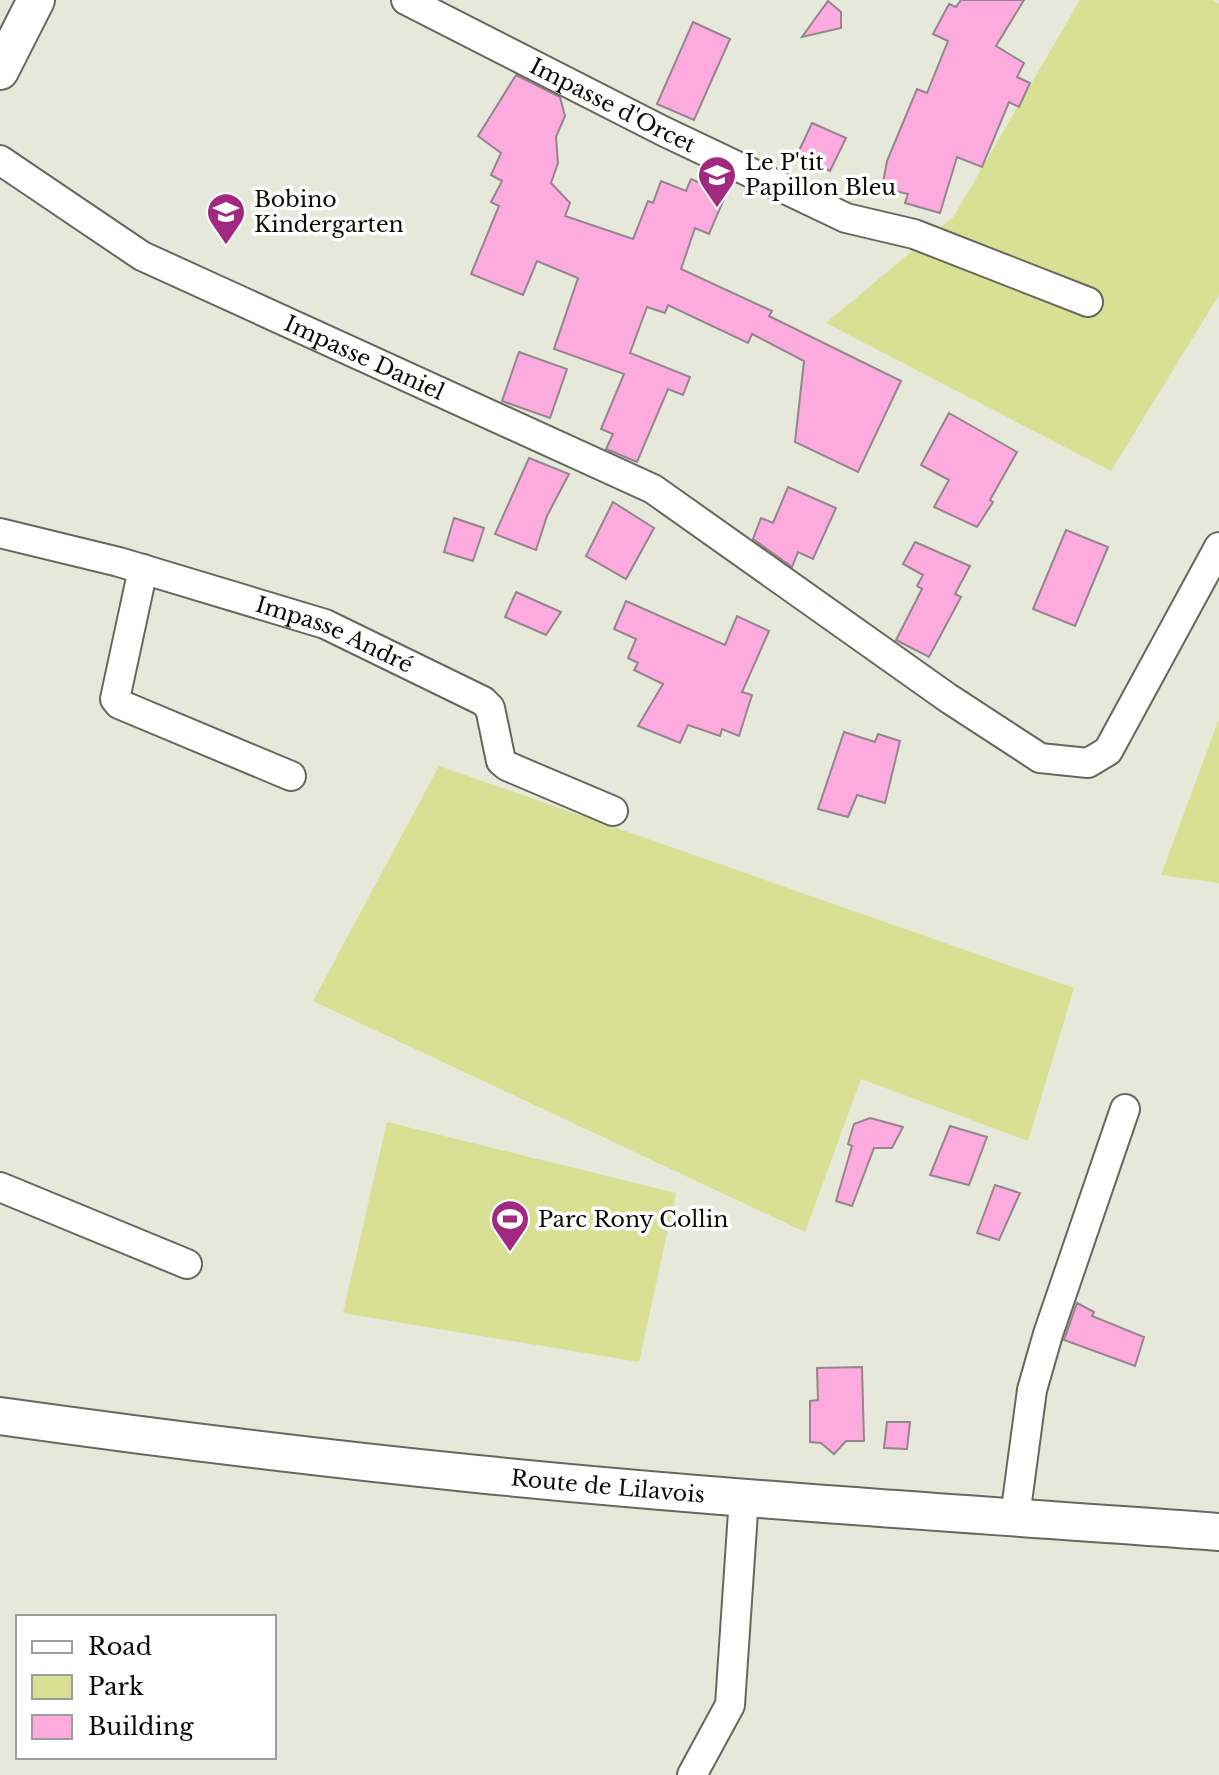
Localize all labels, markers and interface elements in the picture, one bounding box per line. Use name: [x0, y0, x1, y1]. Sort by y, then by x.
street label: Impasse d'Orcet: [525, 52, 701, 158]
place label: Le P'tit Papillon Bleu: [745, 149, 896, 201]
school or university icon: Le P'tit Papillon Bleu: [696, 154, 738, 209]
place label: Bobino Kindergarten: [254, 186, 404, 238]
school or university icon: Bobino Kindergarten: [205, 191, 247, 246]
street label: Impasse Daniel: [280, 309, 449, 406]
street label: Impasse André: [253, 590, 417, 678]
sports icon: Parc Rony Collin: [489, 1198, 531, 1253]
place label: Parc Rony Collin: [538, 1206, 728, 1233]
street label: Route de Lilavois: [510, 1464, 706, 1508]
legend: [16, 1615, 276, 1759]
text: Road: [88, 1632, 152, 1661]
text: Park: [88, 1672, 144, 1701]
text: Building: [88, 1712, 194, 1741]

